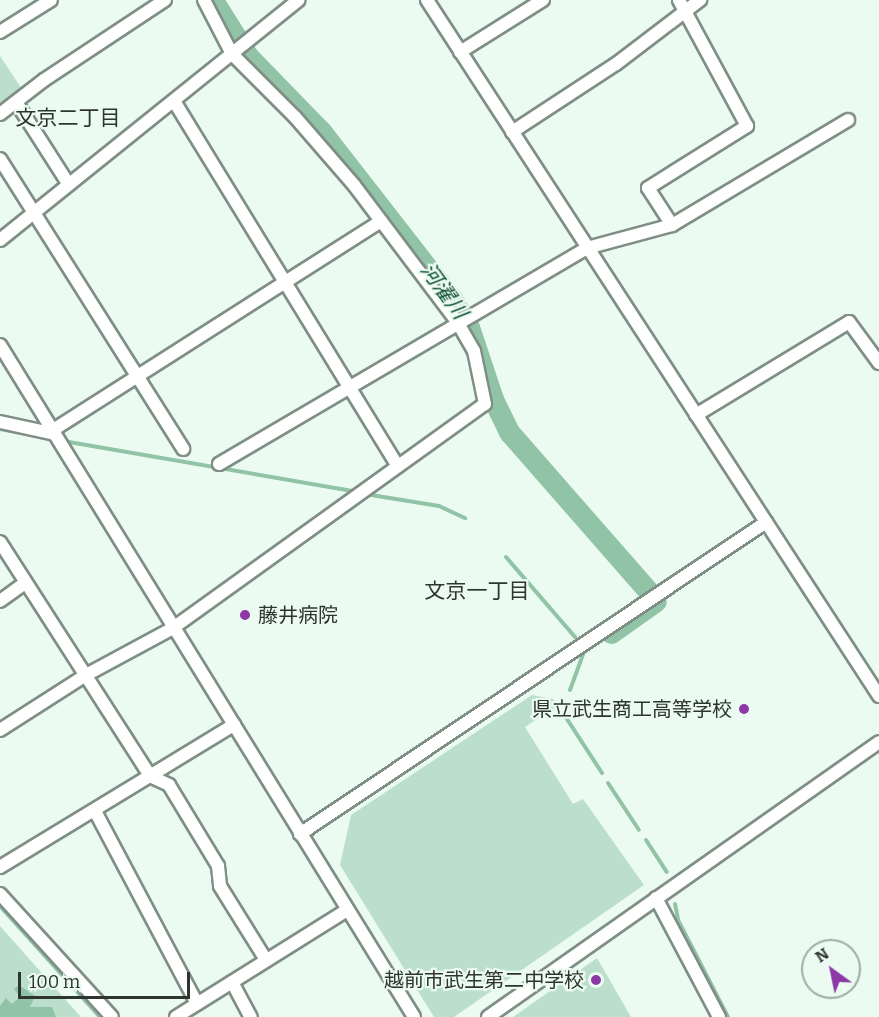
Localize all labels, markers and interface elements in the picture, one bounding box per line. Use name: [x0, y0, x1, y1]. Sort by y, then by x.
district label: 文京二丁目: [16, 105, 120, 131]
water label: 河濯川: [415, 258, 473, 324]
district label: 文京一丁目: [425, 578, 529, 604]
place label: 藤井病院: [258, 603, 338, 627]
marker: 藤井病院: [236, 606, 254, 624]
place label: 県立武生商工高等学校: [532, 697, 732, 721]
marker: 県立武生商工高等学校: [737, 702, 751, 716]
north arrow: [801, 939, 861, 999]
text: N: [812, 944, 832, 966]
scale bar: [21, 960, 194, 998]
place label: 越前市武生第二中学校: [384, 968, 584, 992]
text: 100 m: [29, 971, 80, 993]
marker: 越前市武生第二中学校: [589, 973, 603, 987]

